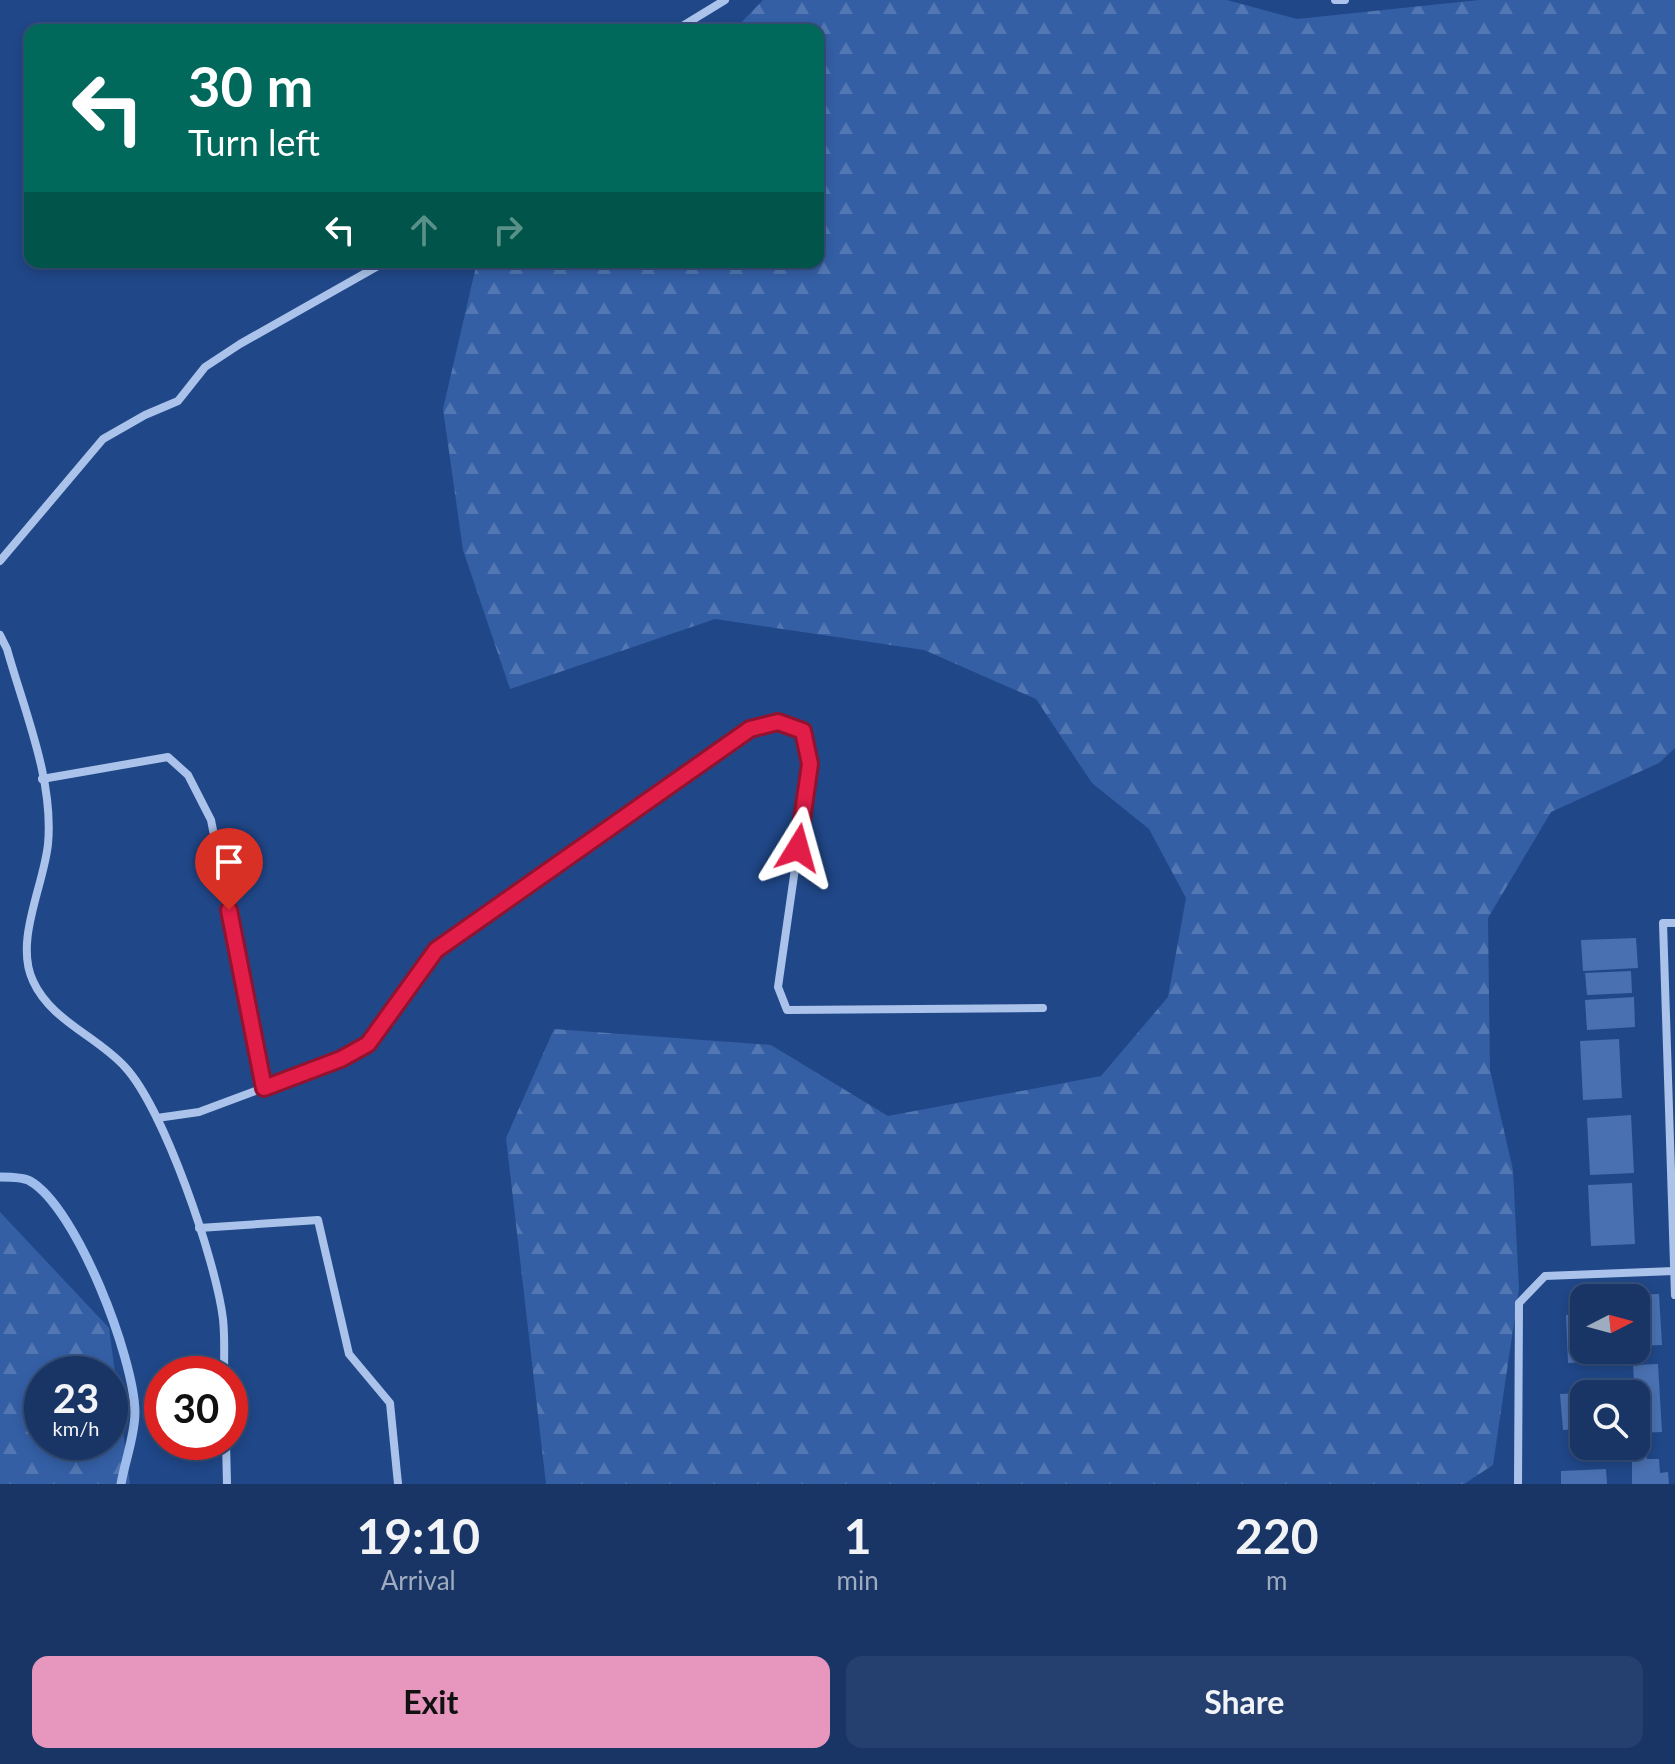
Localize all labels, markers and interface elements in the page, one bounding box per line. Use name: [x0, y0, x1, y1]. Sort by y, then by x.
text: 30 m: [188, 52, 313, 119]
icon: left: [56, 56, 160, 160]
text: Turn left: [188, 120, 320, 164]
icon: left: [318, 208, 362, 252]
icon: ahead: [402, 208, 446, 252]
icon: right: [486, 208, 530, 252]
position arrow: [756, 806, 840, 890]
pin: [195, 828, 263, 910]
icon: arrive: [207, 840, 251, 884]
north arrow: [1570, 1284, 1650, 1364]
map controls: [1570, 1284, 1650, 1460]
speed limit sign: 30: [144, 1356, 248, 1460]
text: 23: [53, 1374, 99, 1422]
button: search: [1570, 1380, 1650, 1460]
text: km/h: [53, 1416, 99, 1440]
text: 19:10: [356, 1507, 480, 1564]
text: 1: [844, 1507, 872, 1564]
text: 220: [1235, 1507, 1319, 1564]
text: Arrival: [381, 1564, 456, 1596]
text: min: [837, 1564, 879, 1596]
text: m: [1266, 1564, 1288, 1596]
button: Exit: [32, 1656, 830, 1748]
button: Share: [846, 1656, 1643, 1748]

